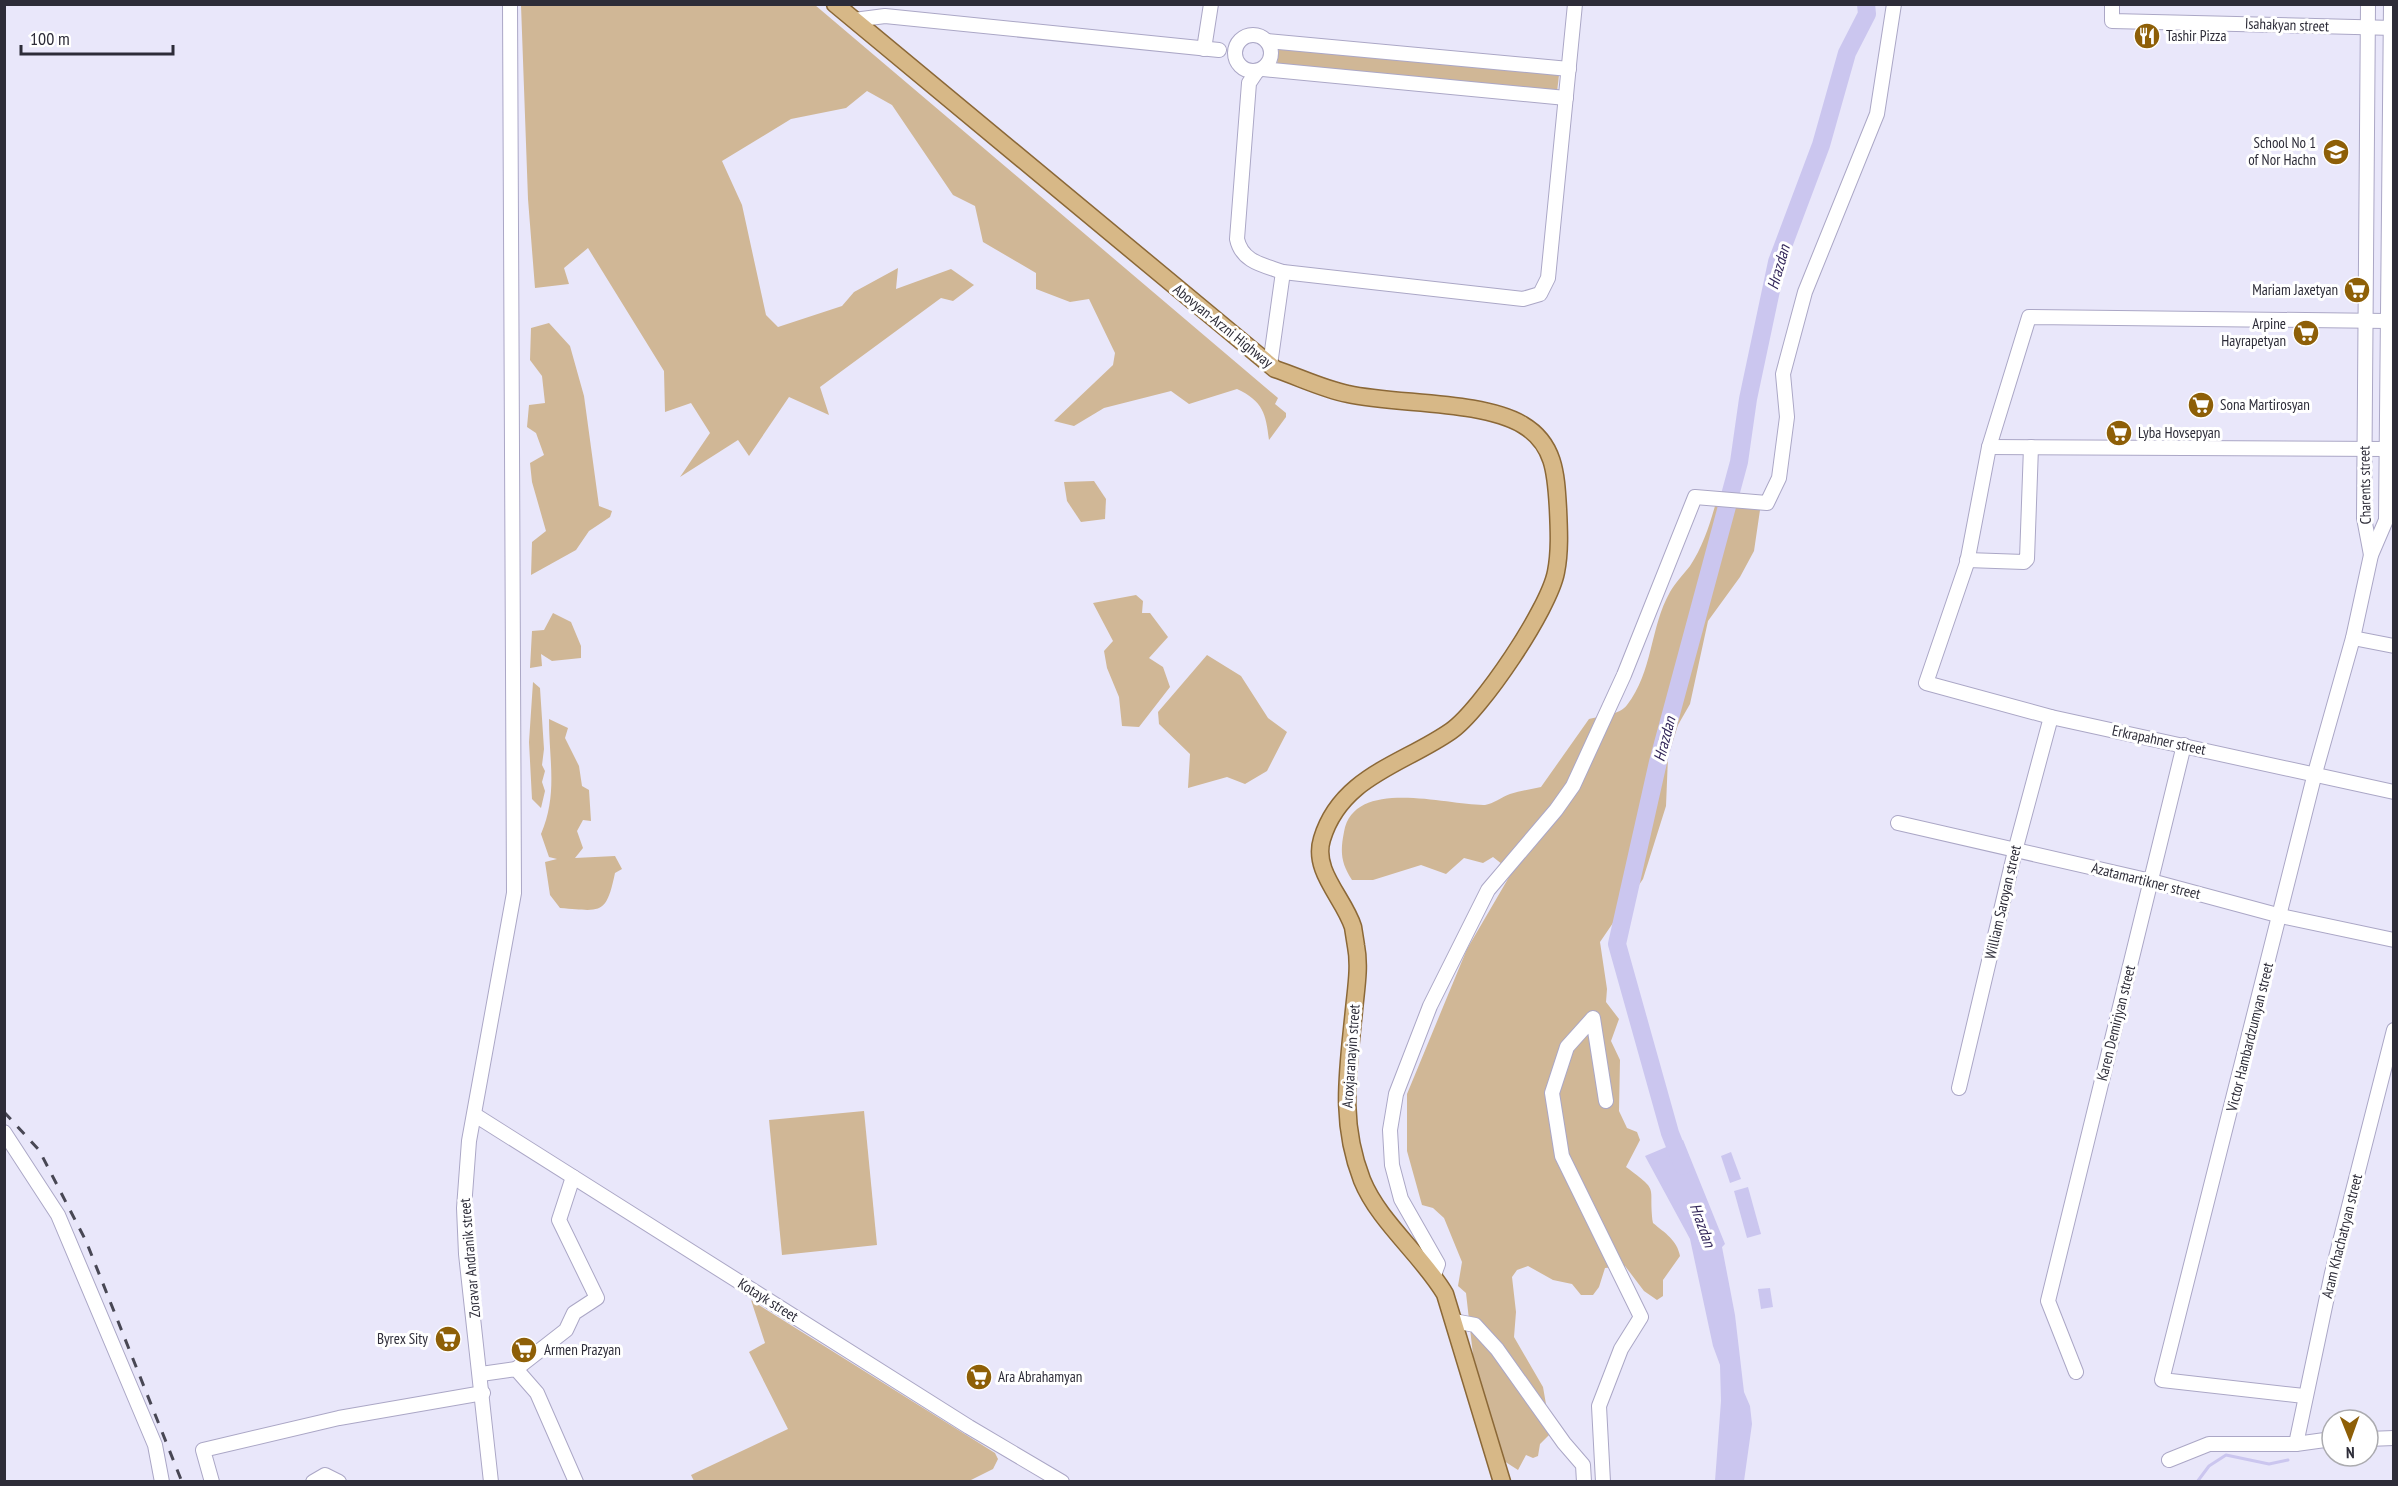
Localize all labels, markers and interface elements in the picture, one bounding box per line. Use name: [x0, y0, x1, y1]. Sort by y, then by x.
street label: Isahakyan street: [2245, 14, 2329, 35]
scale bar: [21, 18, 172, 56]
restaurant icon: Tashir Pizza: [2132, 21, 2162, 51]
place label: Tashir Pizza: [2166, 26, 2226, 45]
text: 100 m: [30, 27, 70, 50]
place label: School No 1 of Nor Hachn: [2248, 133, 2316, 169]
school or university icon: School No 1 of Nor Hachn: [2321, 137, 2351, 167]
water label: Hrazdan: [1762, 241, 1794, 292]
supermarket icon: Mariam Jaxetyan: [2342, 275, 2372, 305]
street label: Abovyan-Arzni Highway: [1170, 280, 1277, 372]
place label: Mariam Jaxetyan: [2252, 280, 2338, 299]
place label: Arpine Hayrapetyan: [2221, 314, 2286, 350]
supermarket icon: Arpine Hayrapetyan: [2291, 318, 2321, 348]
supermarket icon: Sona Martirosyan: [2186, 390, 2216, 420]
place label: Sona Martirosyan: [2220, 395, 2310, 414]
supermarket icon: Lyba Hovsepyan: [2104, 418, 2134, 448]
place label: Lyba Hovsepyan: [2138, 423, 2220, 442]
street label: Charents street: [2354, 446, 2375, 524]
water label: Hrazdan: [1648, 714, 1680, 764]
street label: Erkrapahner street: [2110, 720, 2208, 759]
street label: William Saroyan street: [1980, 843, 2025, 961]
street label: Azatamartikner street: [2090, 858, 2203, 903]
street label: Victor Hambardzumyan street: [2222, 960, 2277, 1114]
street label: Karen Demirjyan street: [2092, 963, 2139, 1083]
street label: Aroxjaranayin street: [1337, 1003, 1364, 1108]
street label: Aram Khachatryan street: [2317, 1172, 2366, 1300]
street label: Zoravar Andranik street: [455, 1198, 484, 1319]
water label: Hrazdan: [1686, 1200, 1721, 1251]
street label: Kotayk street: [735, 1274, 802, 1325]
supermarket icon: Byrex Sity: [433, 1324, 463, 1354]
place label: Byrex Sity: [377, 1329, 428, 1348]
supermarket icon: Armen Prazyan: [509, 1335, 539, 1365]
place label: Armen Prazyan: [544, 1340, 621, 1359]
supermarket icon: Ara Abrahamyan: [964, 1362, 994, 1392]
place label: Ara Abrahamyan: [998, 1367, 1082, 1386]
north arrow: [2320, 1408, 2380, 1468]
text: N: [2346, 1443, 2355, 1463]

